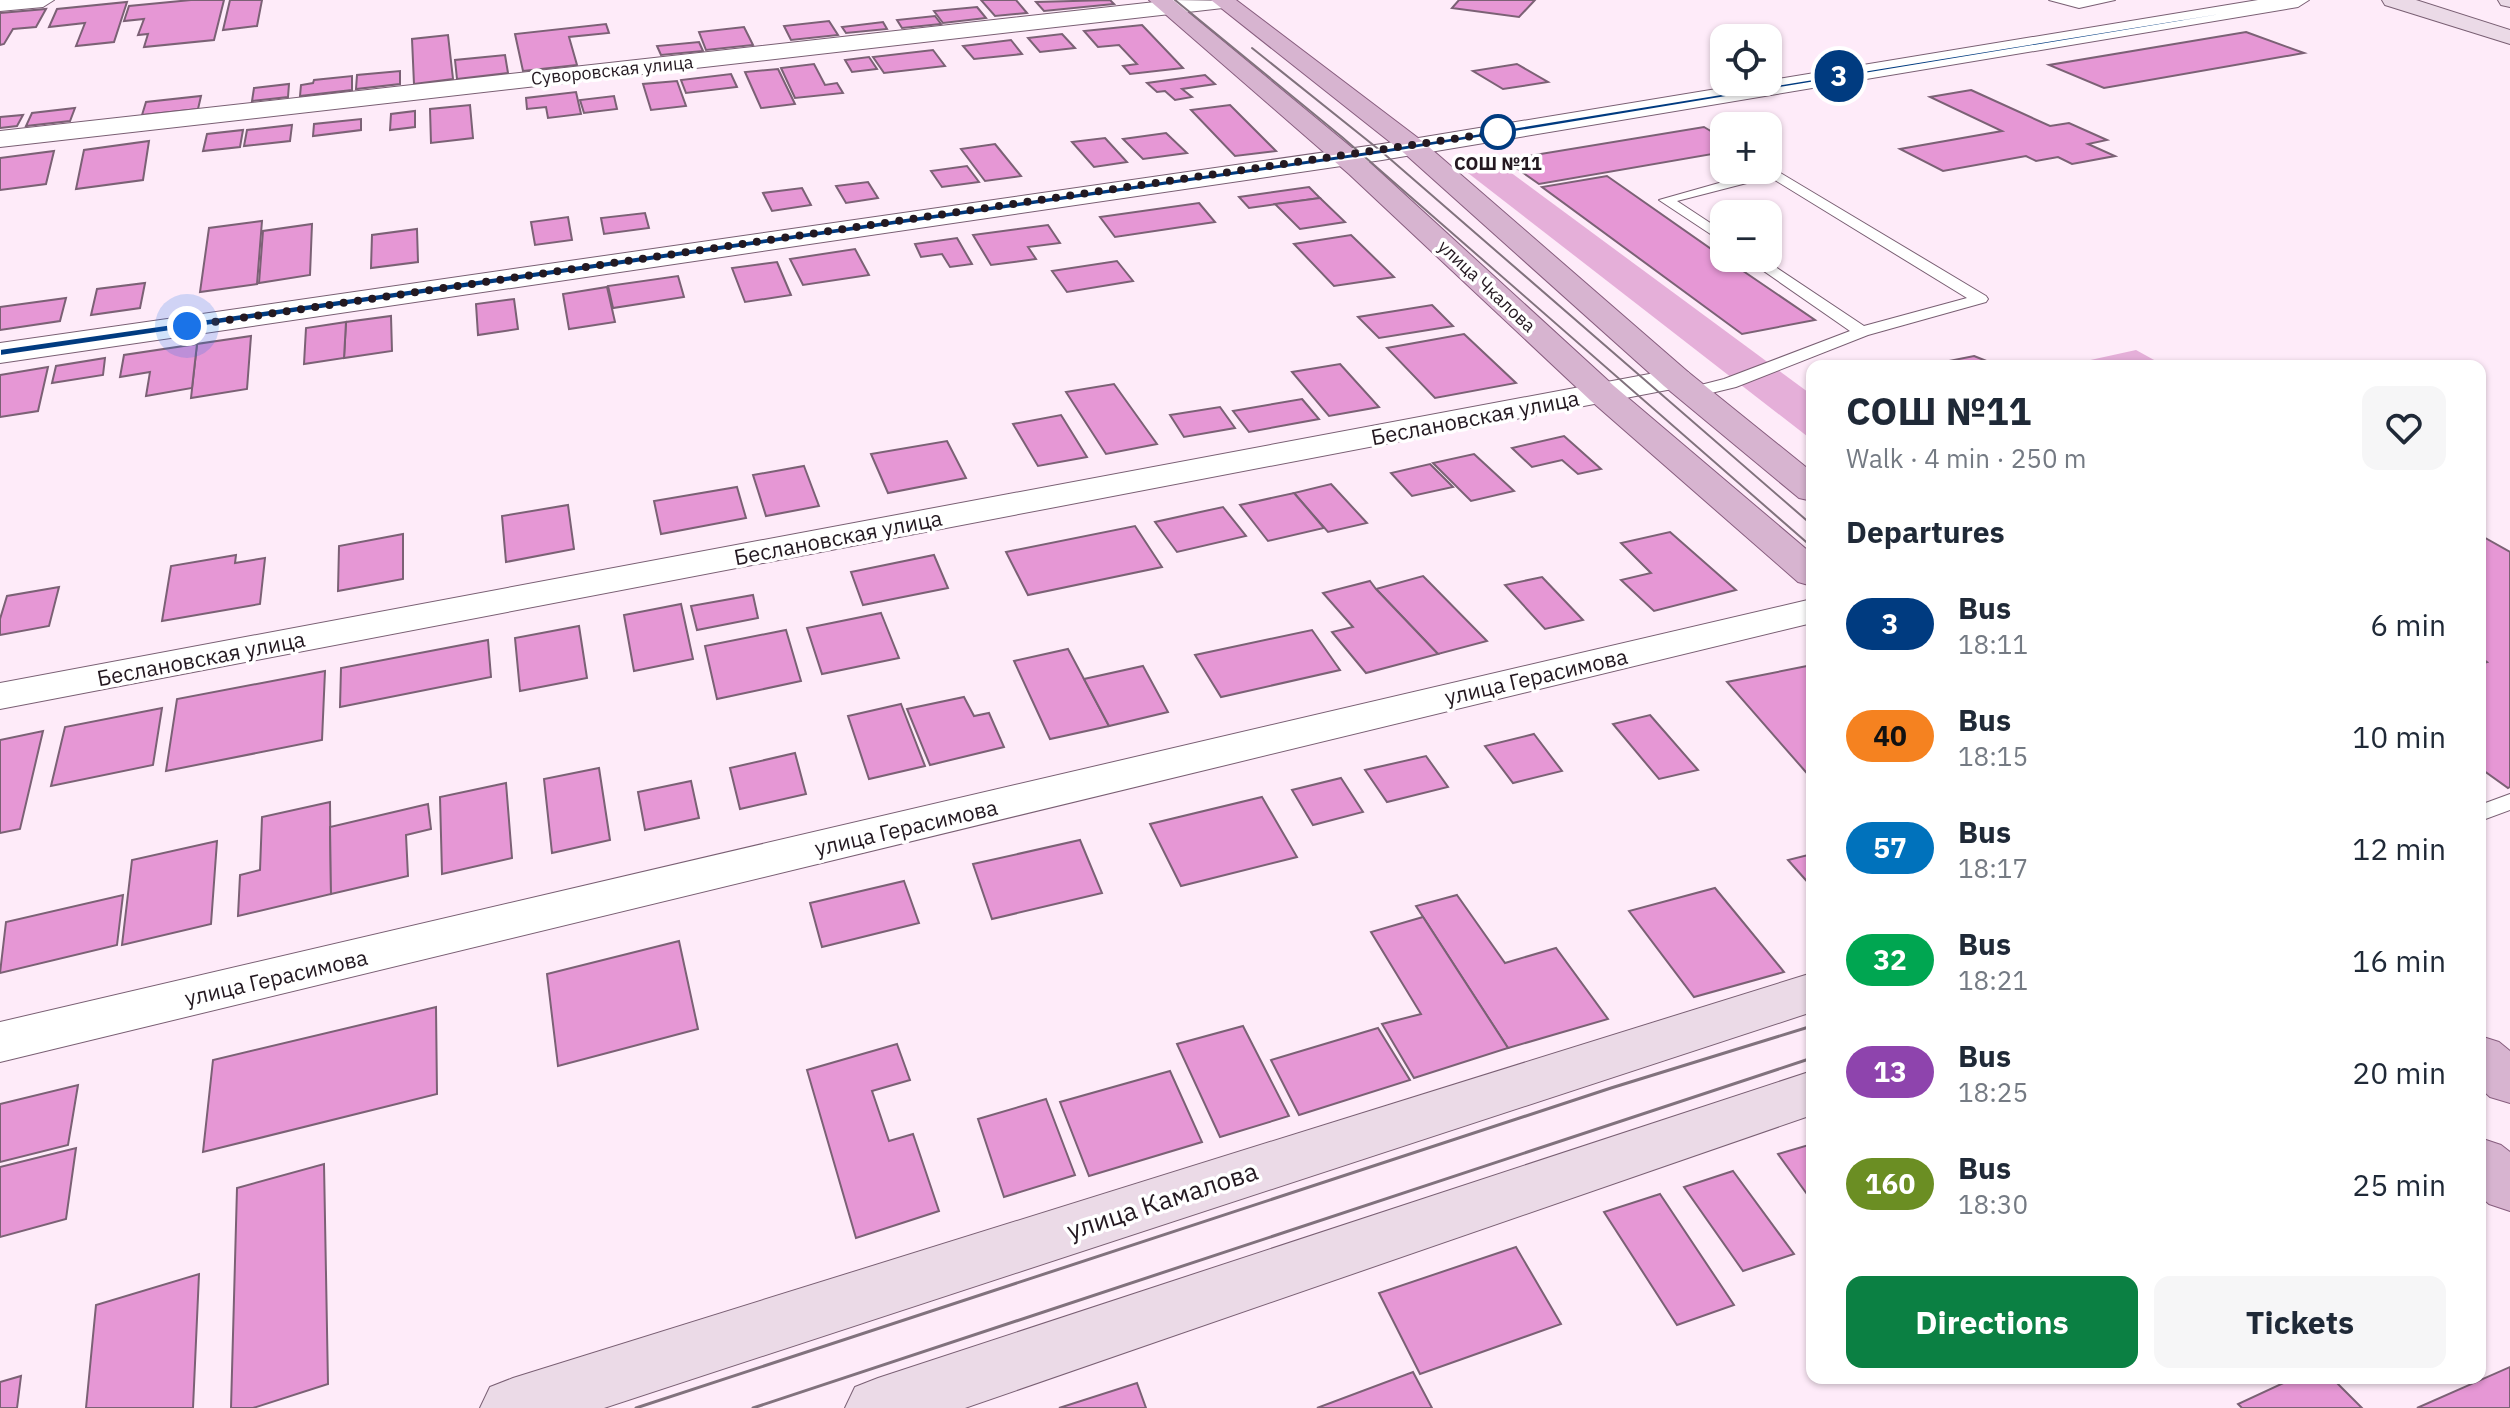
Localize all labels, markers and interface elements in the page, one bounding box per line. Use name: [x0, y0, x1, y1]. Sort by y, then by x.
map controls: [1710, 24, 1782, 272]
button: locate: [1710, 24, 1782, 96]
street label: Суворовская улица: [530, 50, 695, 90]
line badge: 3: [1813, 50, 1865, 102]
text: 3: [1831, 57, 1847, 94]
button: +: [1710, 112, 1782, 184]
marker: СОШ №11: [1481, 115, 1515, 149]
place label: СОШ №11: [1454, 152, 1542, 175]
button: −: [1710, 200, 1782, 272]
street label: улица Чкалова: [1433, 235, 1541, 337]
your location: [167, 306, 207, 346]
street label: Беслановская улица: [1368, 383, 1582, 451]
text: СОШ №11: [1846, 386, 2031, 435]
button: heart: [2362, 386, 2446, 470]
text: Walk · 4 min · 250 m: [1846, 441, 2086, 475]
street label: Беслановская улица: [731, 503, 945, 571]
text: Departures: [1846, 512, 2005, 551]
text: Bus: [1958, 588, 2011, 627]
text: 3: [1882, 605, 1898, 642]
text: 6 min: [2370, 605, 2446, 644]
street label: Беслановская улица: [94, 624, 308, 692]
text: 18:11: [1958, 627, 2028, 661]
street label: улица Герасимова: [1442, 641, 1631, 711]
text: Bus: [1958, 700, 2011, 739]
text: 40: [1873, 717, 1907, 754]
text: 10 min: [2352, 717, 2446, 756]
text: 18:15: [1958, 739, 2028, 773]
street label: улица Герасимова: [812, 792, 1001, 862]
text: Bus: [1958, 812, 2011, 851]
text: 57: [1873, 829, 1907, 866]
text: 12 min: [2352, 829, 2446, 868]
text: 18:17: [1958, 851, 2028, 885]
text: Bus: [1958, 924, 2011, 963]
text: 32: [1873, 941, 1907, 978]
text: 16 min: [2352, 941, 2446, 980]
street label: улица Герасимова: [182, 942, 371, 1012]
text: 18:21: [1958, 963, 2028, 997]
text: Bus: [1958, 1036, 2011, 1075]
text: 13: [1873, 1053, 1907, 1090]
text: 20 min: [2352, 1053, 2446, 1092]
text: 18:25: [1958, 1075, 2028, 1109]
text: Bus: [1958, 1148, 2011, 1187]
street label: улица Камалова: [1062, 1153, 1262, 1247]
text: 160: [1865, 1165, 1915, 1202]
text: 25 min: [2352, 1165, 2446, 1204]
text: 18:30: [1958, 1187, 2028, 1221]
button: Directions: [1846, 1276, 2138, 1368]
button: Tickets: [2154, 1276, 2446, 1368]

